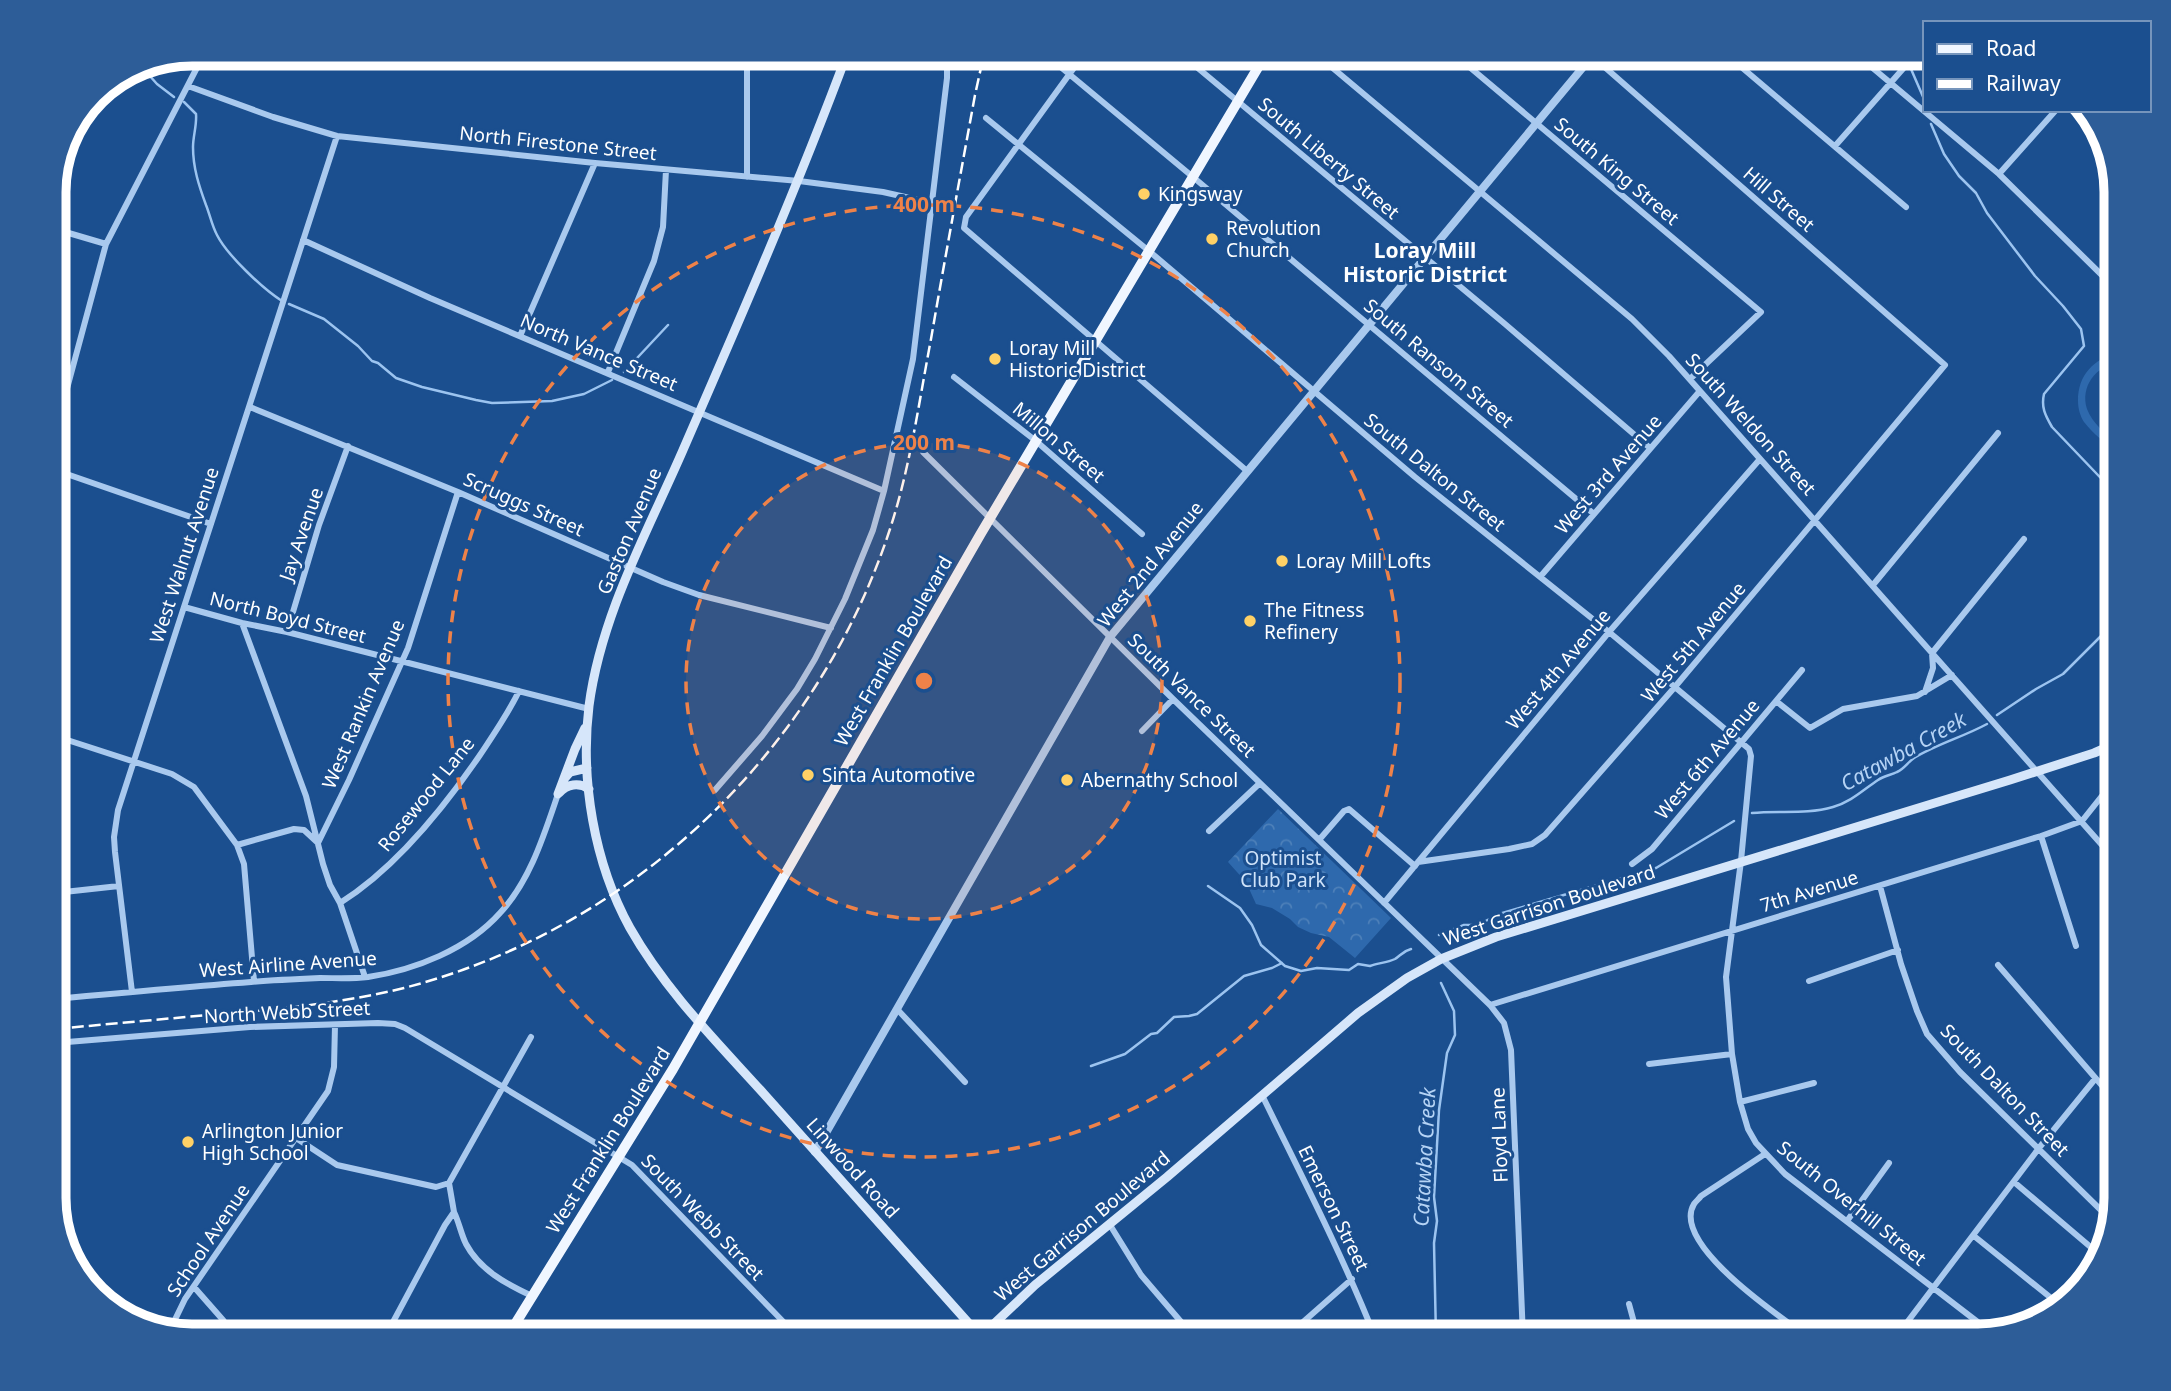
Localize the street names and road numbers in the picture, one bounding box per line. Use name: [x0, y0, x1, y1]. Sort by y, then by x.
street label: South Liberty Street: [1253, 91, 1405, 225]
street label: South King Street: [1549, 111, 1685, 231]
street label: North Firestone Street: [458, 120, 658, 166]
street label: Hill Street: [1738, 161, 1820, 237]
street label: South Ransom Street: [1359, 293, 1519, 433]
street label: North Vance Street: [516, 307, 682, 397]
street label: South Weldon Street: [1680, 347, 1822, 501]
street label: Millon Street: [1007, 396, 1111, 488]
street label: South Dalton Street: [1359, 407, 1511, 537]
street label: West 3rd Avenue: [1549, 409, 1667, 539]
street label: West Walnut Avenue: [143, 464, 225, 646]
street label: Gaston Avenue: [591, 464, 667, 598]
street label: Scruggs Street: [460, 466, 589, 542]
street label: Jay Avenue: [272, 484, 329, 586]
street label: West 2nd Avenue: [1091, 496, 1209, 632]
street label: West Franklin Boulevard: [828, 551, 958, 751]
street label: West 5th Avenue: [1635, 576, 1751, 708]
street label: North Boyd Street: [207, 585, 369, 649]
street label: West 4th Avenue: [1500, 603, 1616, 735]
street label: West Rankin Avenue: [316, 615, 410, 793]
street label: South Vance Street: [1122, 627, 1262, 763]
street label: West 6th Avenue: [1649, 693, 1765, 825]
street label: Rosewood Lane: [372, 731, 480, 857]
street label: West Garrison Boulevard: [1440, 858, 1658, 952]
street label: 7th Avenue: [1757, 864, 1861, 918]
street label: West Airline Avenue: [198, 945, 378, 983]
street label: North Webb Street: [203, 995, 371, 1029]
street label: South Dalton Street: [1935, 1018, 2075, 1162]
street label: West Franklin Boulevard: [540, 1042, 676, 1238]
street label: Floyd Lane: [1484, 1087, 1514, 1183]
street label: Linwood Road: [801, 1112, 905, 1224]
street label: South Overhill Street: [1772, 1135, 1932, 1271]
street label: Emerson Street: [1292, 1141, 1376, 1275]
street label: West Garrison Boulevard: [989, 1145, 1175, 1307]
street label: South Webb Street: [636, 1148, 770, 1286]
street label: School Avenue: [161, 1178, 255, 1302]

